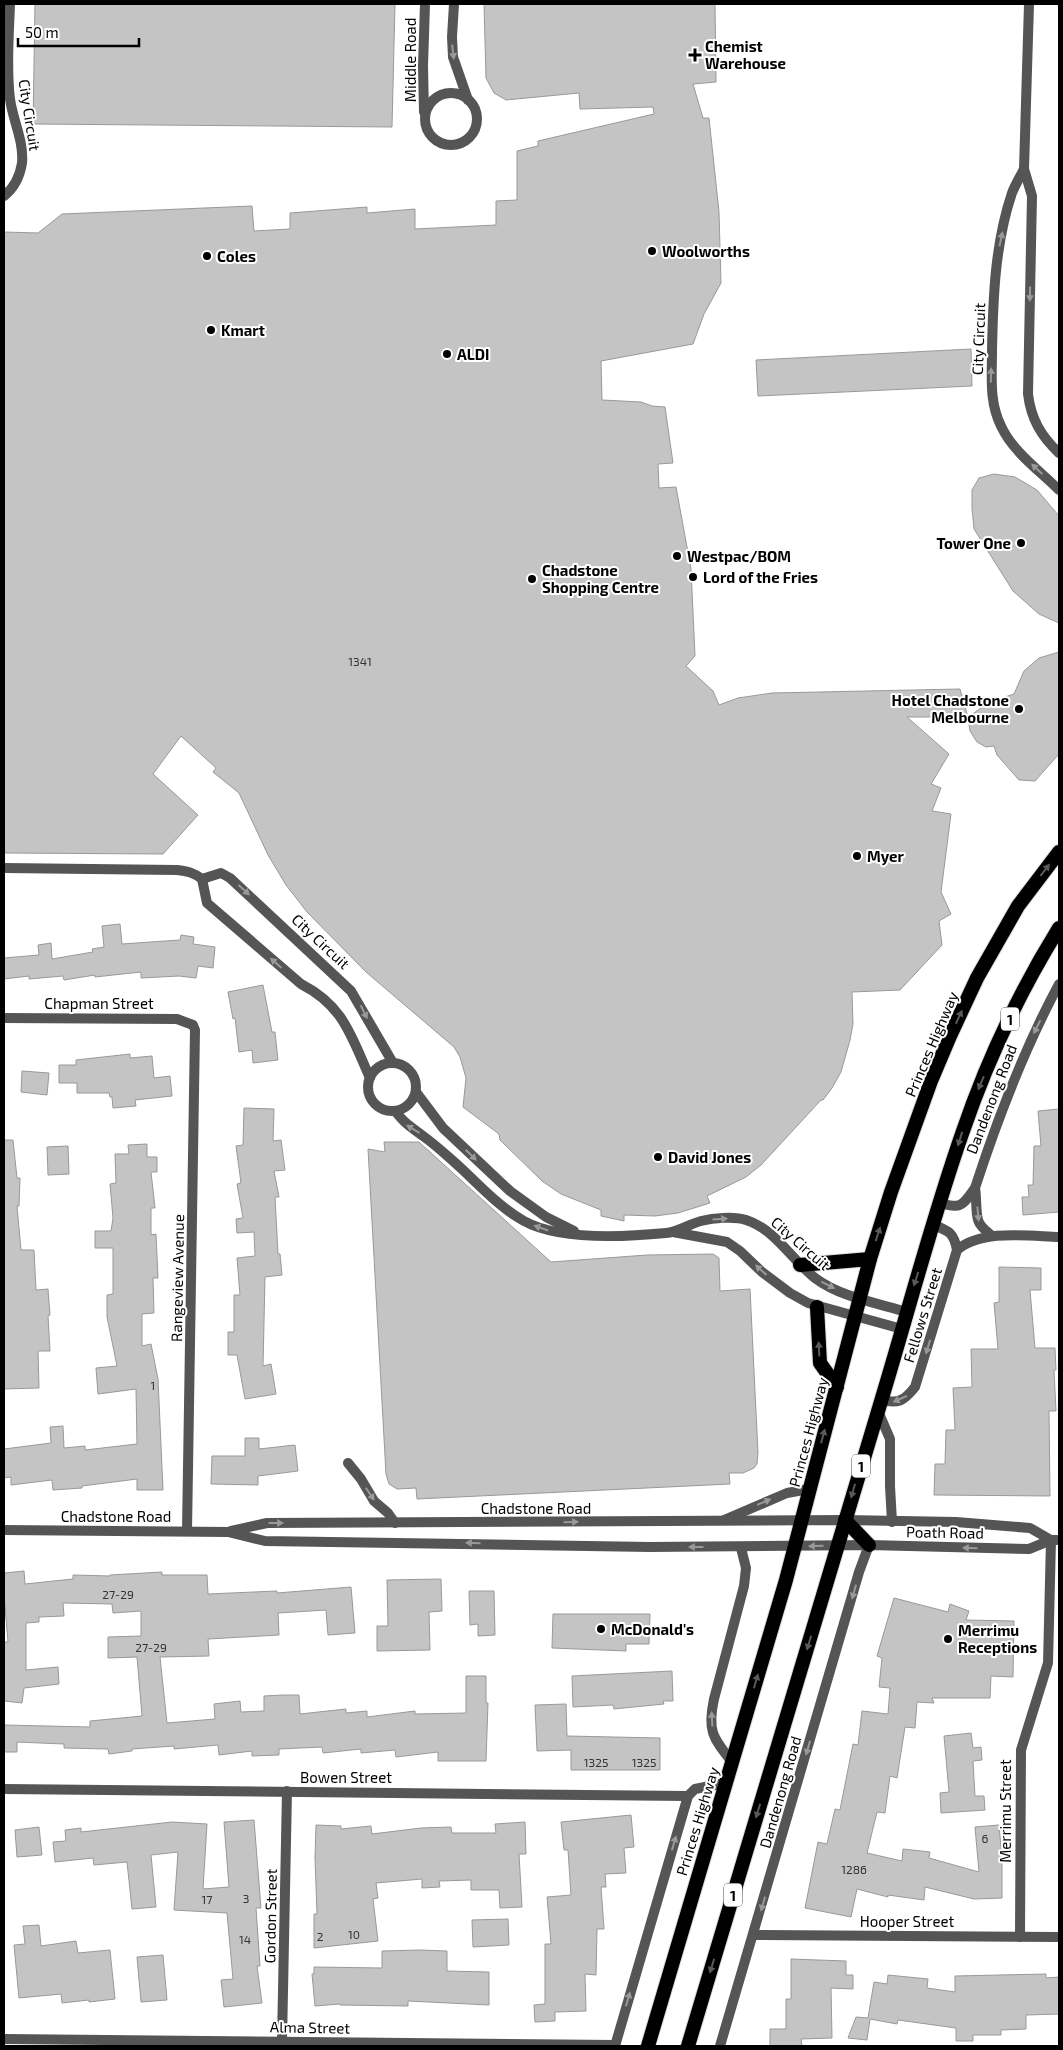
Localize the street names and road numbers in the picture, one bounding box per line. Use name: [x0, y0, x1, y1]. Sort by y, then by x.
street label: Middle Road: [401, 18, 419, 102]
street label: City Circuit: [15, 78, 45, 152]
street label: City Circuit: [968, 302, 988, 375]
street label: City Circuit: [288, 910, 354, 972]
street label: Princes Highway: [901, 988, 961, 1099]
street label: Chapman Street: [44, 994, 154, 1012]
road number: 1: [1001, 1008, 1019, 1030]
street label: Dandenong Road: [962, 1042, 1020, 1156]
street label: City Circuit: [768, 1212, 834, 1274]
street label: Rangeview Avenue: [167, 1214, 187, 1342]
street label: Fellows Street: [899, 1265, 945, 1365]
street label: Princes Highway: [785, 1375, 831, 1489]
road number: 1: [852, 1454, 870, 1478]
street label: Chadstone Road: [481, 1499, 591, 1517]
street label: Chadstone Road: [61, 1507, 171, 1525]
street label: Poath Road: [906, 1522, 984, 1542]
street label: Dandenong Road: [755, 1734, 805, 1850]
street label: Merrimu Street: [996, 1759, 1014, 1863]
street label: Princes Highway: [672, 1764, 722, 1878]
street label: Bowen Street: [300, 1768, 392, 1786]
street label: Gordon Street: [260, 1868, 280, 1963]
road number: 1: [724, 1884, 742, 1906]
street label: Hooper Street: [860, 1912, 955, 1930]
street label: Alma Street: [270, 2017, 351, 2037]

